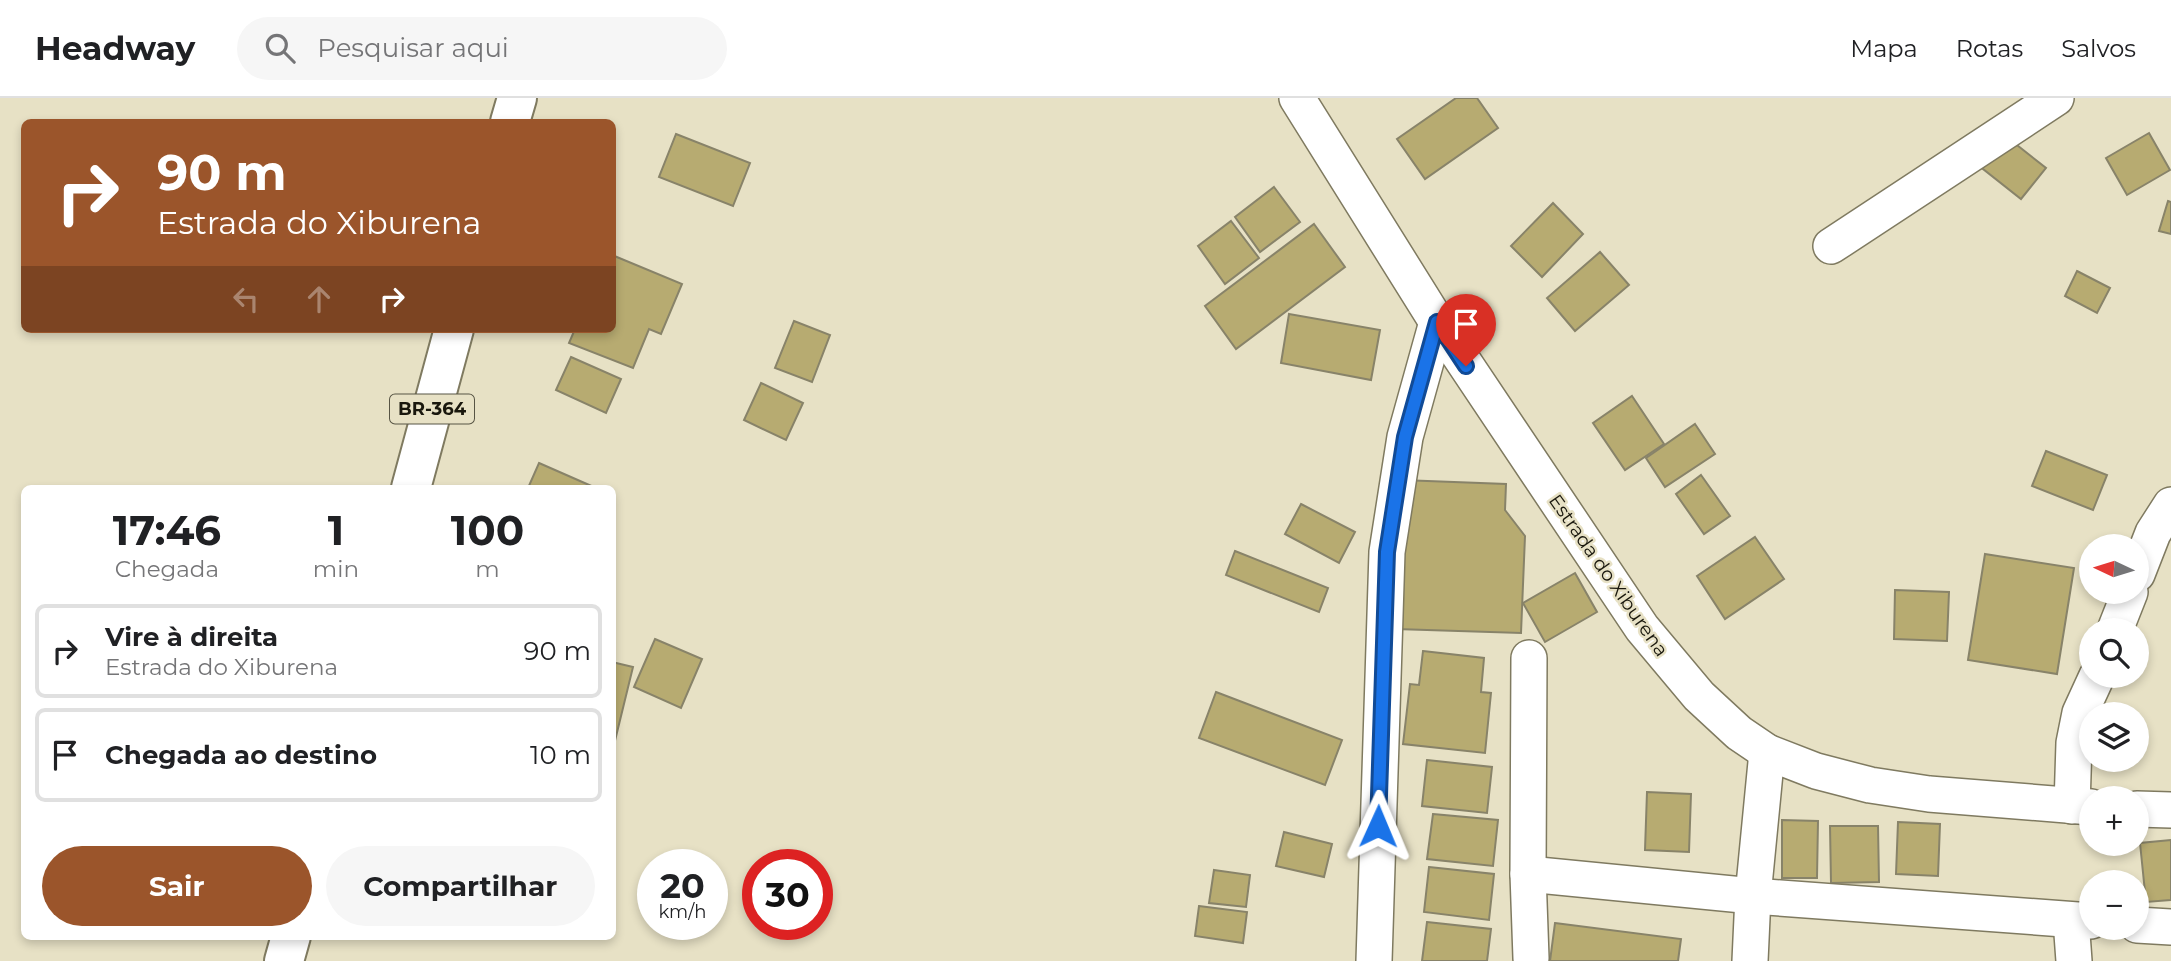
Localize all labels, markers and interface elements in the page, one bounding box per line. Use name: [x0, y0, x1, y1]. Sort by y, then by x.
search box: [237, 17, 727, 80]
text: Headway: [35, 28, 195, 68]
icon: search: [261, 29, 299, 67]
text: Pesquisar aqui: [317, 32, 509, 64]
text: Mapa: [1850, 34, 1918, 63]
text: Rotas: [1956, 34, 2023, 63]
text: Salvos: [2061, 34, 2136, 63]
text: 90 m: [157, 143, 287, 202]
icon: right: [42, 147, 133, 238]
text: Estrada do Xiburena: [157, 203, 481, 242]
icon: left: [227, 280, 265, 318]
icon: ahead: [300, 280, 338, 318]
icon: right: [373, 280, 411, 318]
pin: [1436, 294, 1496, 366]
icon: arrive: [1447, 305, 1485, 343]
road number: BR-364: [390, 394, 474, 424]
street label: Estrada do Xiburena: [1544, 490, 1673, 661]
text: 17:46: [113, 504, 221, 556]
text: 1: [328, 504, 344, 556]
text: 100: [451, 504, 524, 556]
north arrow: [2079, 534, 2149, 604]
map controls: [2079, 534, 2149, 940]
text: Chegada: [115, 555, 219, 583]
text: min: [313, 555, 359, 583]
text: m: [475, 555, 500, 583]
button: search: [2079, 618, 2149, 688]
text: Vire à direita: [105, 621, 278, 653]
icon: right: [46, 632, 84, 670]
text: 90 m: [524, 635, 591, 667]
text: Estrada do Xiburena: [105, 653, 338, 681]
button: layers: [2079, 702, 2149, 772]
icon: arrive: [46, 736, 84, 774]
text: Chegada ao destino: [105, 739, 377, 771]
text: 10 m: [530, 739, 591, 771]
button: +: [2079, 786, 2149, 856]
position arrow: [1341, 789, 1415, 863]
button: Sair: [42, 846, 312, 926]
button: Compartilhar: [326, 846, 595, 926]
speed limit sign: 30: [742, 849, 833, 940]
text: 20: [660, 864, 705, 907]
button: −: [2079, 870, 2149, 940]
text: km/h: [658, 901, 707, 923]

